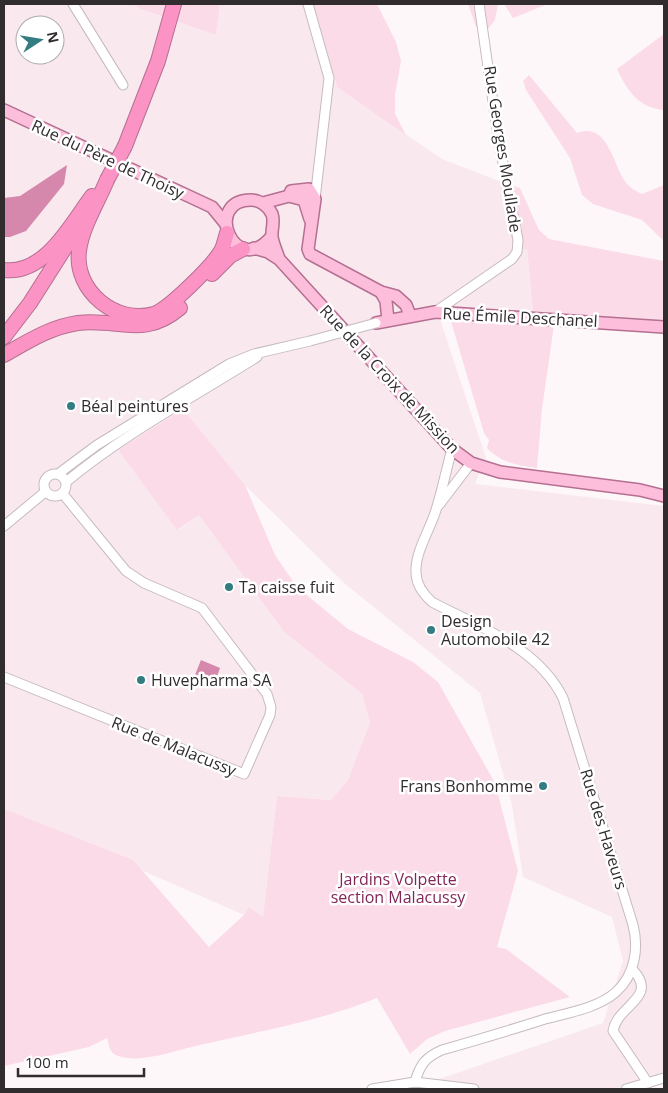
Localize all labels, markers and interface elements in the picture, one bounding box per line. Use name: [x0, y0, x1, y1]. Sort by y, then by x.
north arrow: [15, 15, 65, 65]
text: N: [43, 30, 64, 45]
street label: Rue Georges Moullade: [479, 64, 527, 234]
street label: Rue du Père de Thoisy: [28, 114, 189, 204]
street label: Rue de la Croix de Mission: [315, 300, 465, 458]
street label: Rue Émile Deschanel: [442, 302, 598, 332]
place label: Béal peintures: [81, 395, 189, 417]
marker: Béal peintures: [65, 400, 77, 412]
place label: Ta caisse fuit: [239, 576, 335, 598]
marker: Ta caisse fuit: [223, 581, 235, 593]
place label: Design Automobile 42: [441, 610, 550, 650]
marker: Design Automobile 42: [425, 624, 437, 636]
place label: Huvepharma SA: [151, 669, 272, 691]
marker: Huvepharma SA: [135, 674, 147, 686]
street label: Rue de Malacussy: [108, 711, 241, 781]
street label: Rue des Haveurs: [575, 766, 633, 892]
place label: Frans Bonhomme: [400, 775, 533, 797]
marker: Frans Bonhomme: [537, 780, 549, 792]
park label: Jardins Volpette section Malacussy: [331, 868, 466, 908]
scale bar: [18, 1046, 144, 1078]
text: 100 m: [25, 1052, 69, 1072]

